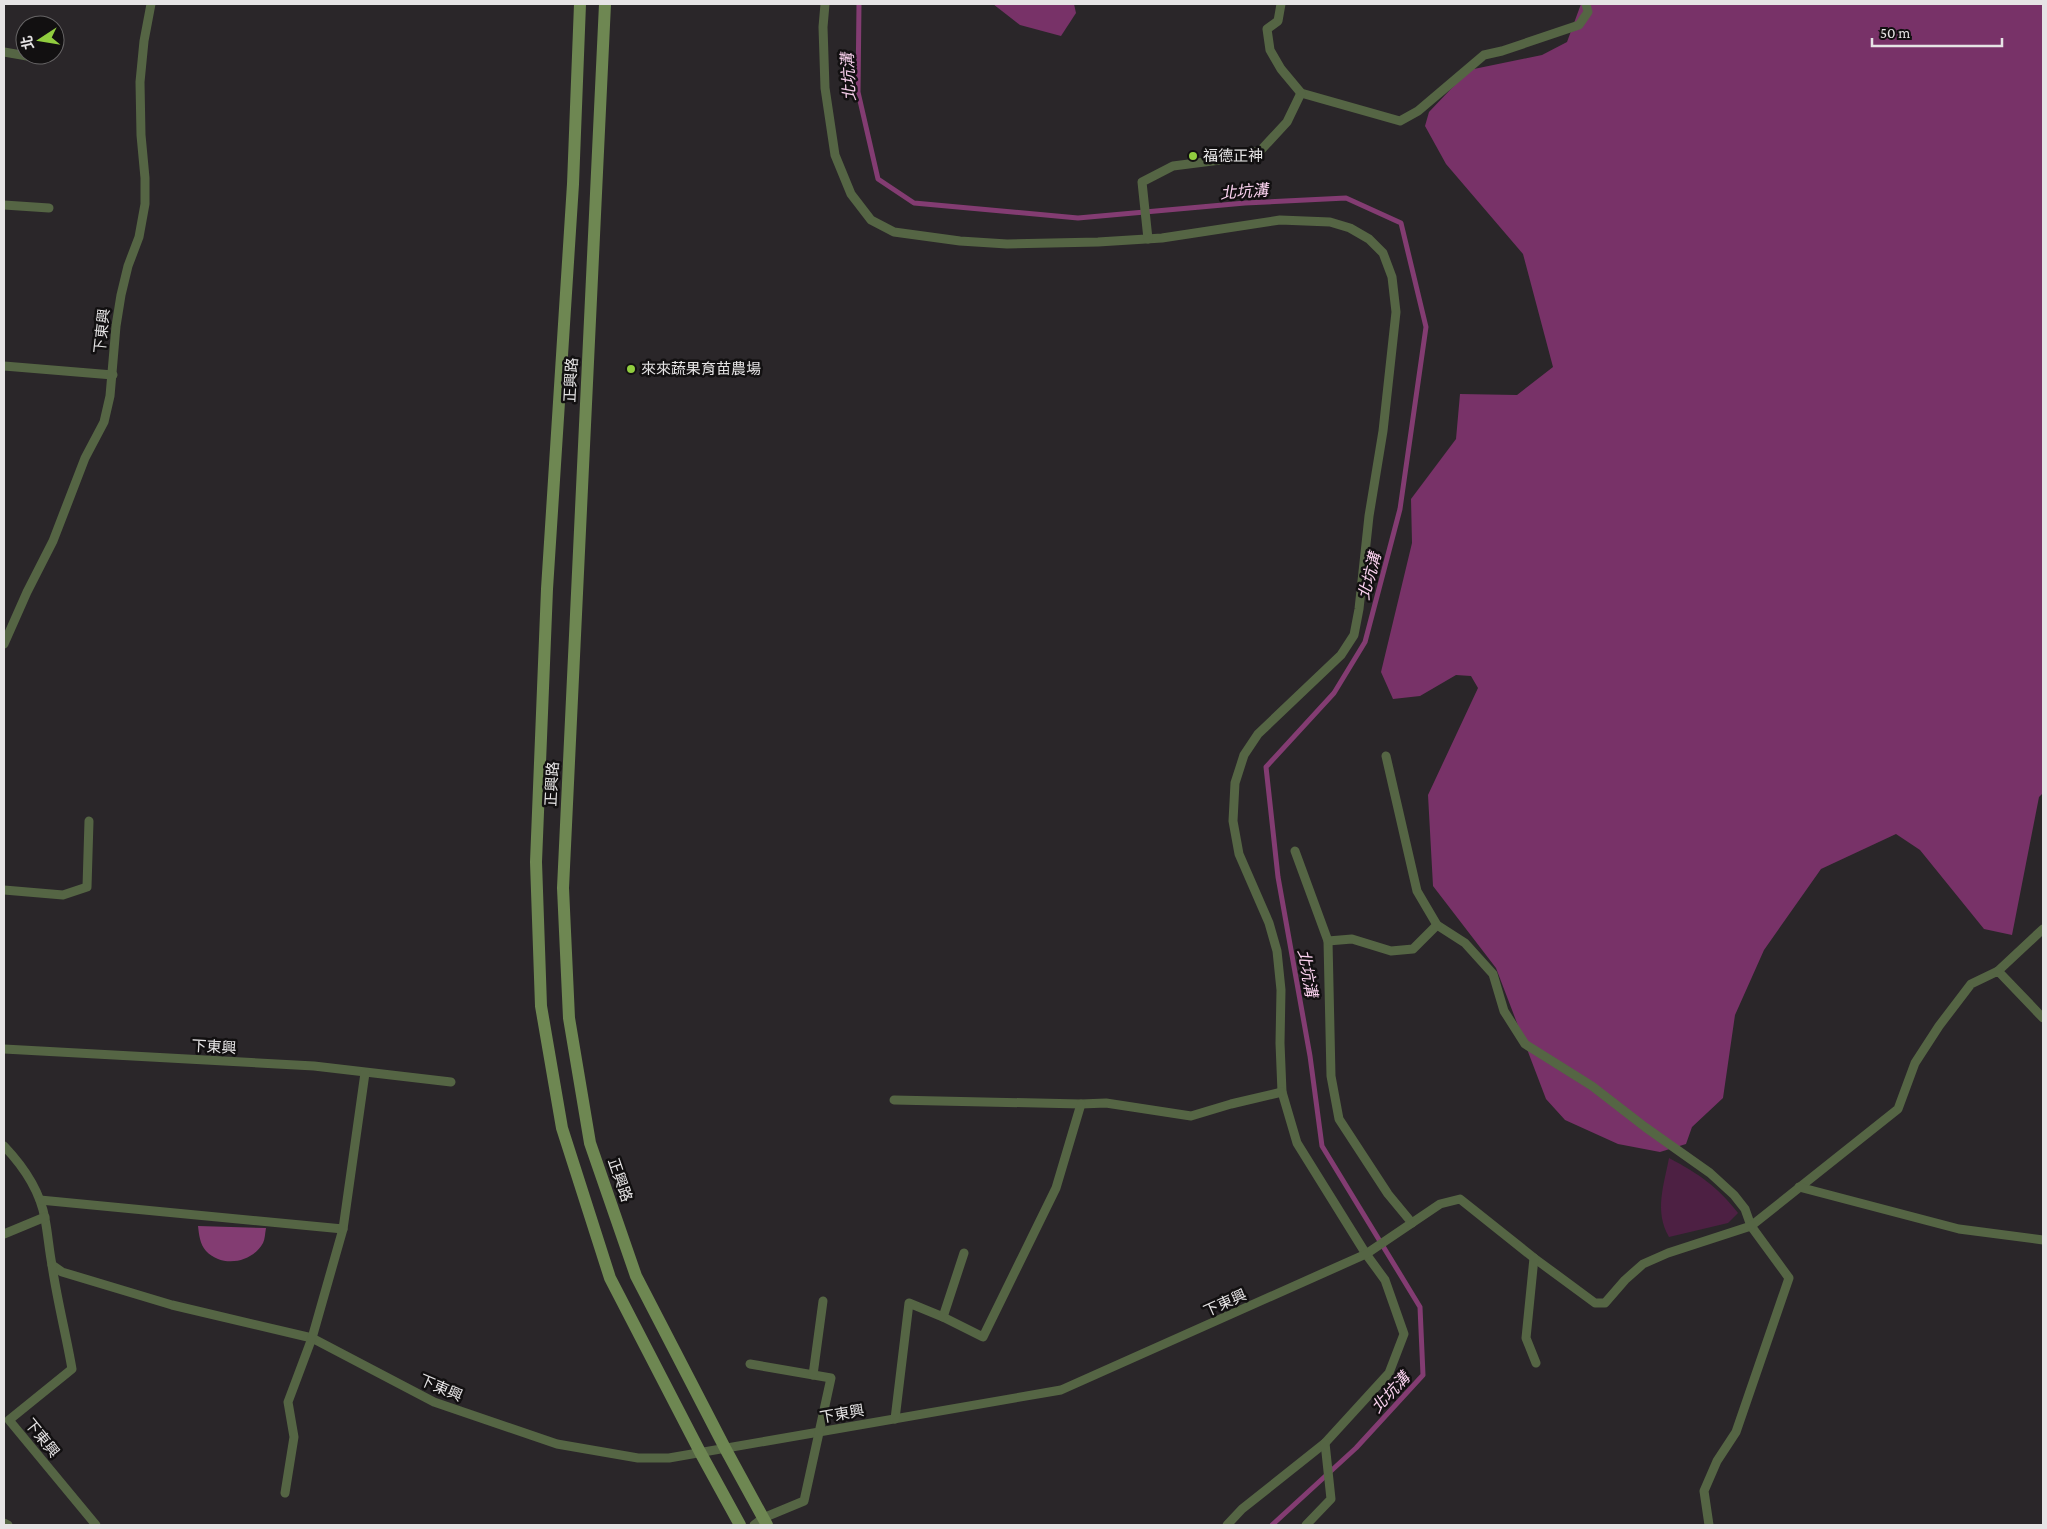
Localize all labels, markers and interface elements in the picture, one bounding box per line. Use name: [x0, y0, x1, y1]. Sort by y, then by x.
north arrow: [15, 15, 65, 65]
scale bar: [1872, 15, 2002, 47]
text: 50 m: [1880, 25, 1910, 41]
text: 北: [18, 34, 37, 51]
water label: 北坑溝: [839, 51, 858, 101]
place label: 福德正神: [1203, 147, 1263, 164]
marker: 福德正神: [1187, 150, 1199, 162]
water label: 北坑溝: [1219, 181, 1271, 202]
street label: 下東興: [92, 308, 112, 354]
street label: 正興路: [562, 357, 580, 403]
place label: 來來蔬果育苗農場: [641, 361, 761, 377]
marker: 來來蔬果育苗農場: [625, 363, 637, 375]
water label: 北坑溝: [1355, 549, 1384, 602]
street label: 正興路: [543, 761, 561, 807]
water label: 北坑溝: [1295, 948, 1320, 1000]
street label: 下東興: [191, 1038, 237, 1056]
street label: 正興路: [605, 1156, 635, 1204]
street label: 下東興: [1201, 1287, 1249, 1319]
water label: 北坑溝: [1368, 1368, 1414, 1416]
street label: 下東興: [417, 1372, 465, 1404]
street label: 下東興: [818, 1402, 866, 1426]
street label: 下東興: [22, 1415, 62, 1461]

